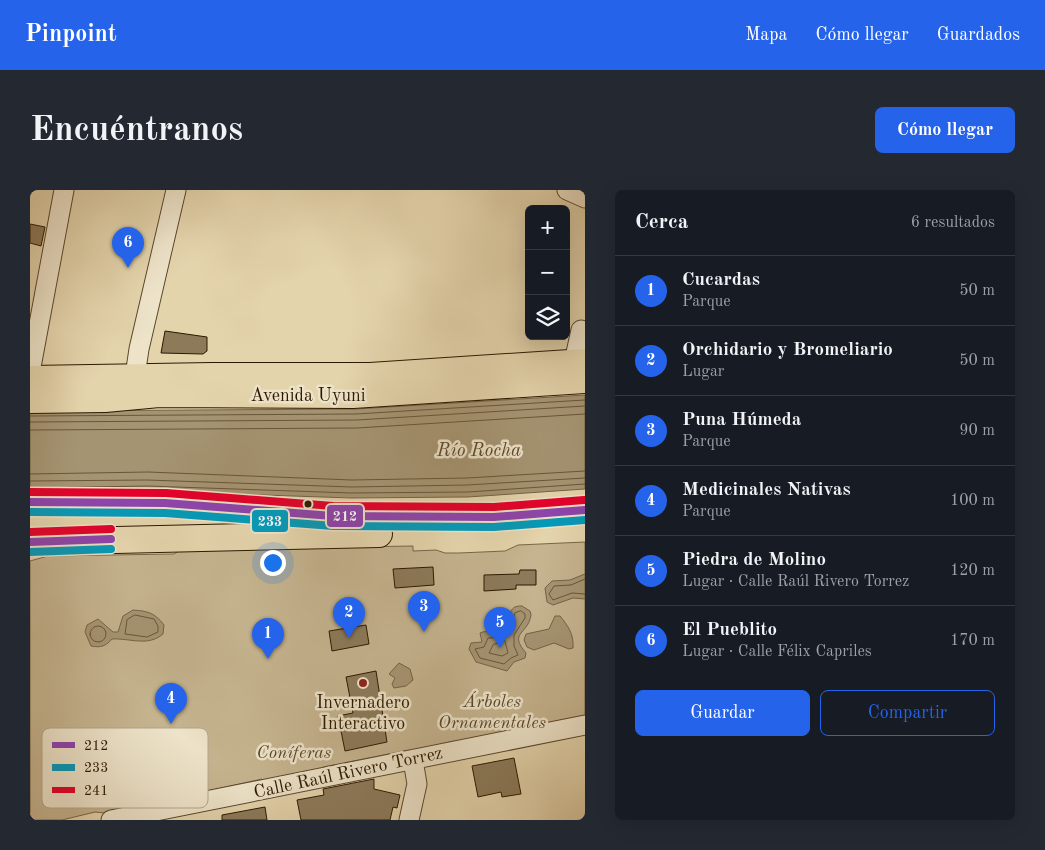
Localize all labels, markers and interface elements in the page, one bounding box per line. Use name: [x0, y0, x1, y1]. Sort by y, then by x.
text: Pinpoint: [25, 23, 117, 47]
text: Mapa: [745, 26, 787, 44]
text: Cómo llegar: [815, 26, 909, 44]
text: Guardados: [937, 26, 1020, 44]
button: Cómo llegar: [875, 107, 1015, 153]
text: Encuéntranos: [30, 113, 243, 148]
map controls: [525, 205, 570, 340]
button: +: [525, 205, 570, 250]
text: Cerca: [635, 212, 688, 233]
text: 6 resultados: [911, 215, 995, 231]
pin: 6: [112, 227, 144, 268]
button: −: [525, 250, 570, 295]
text: Cucardas: [682, 271, 760, 290]
text: 1: [646, 283, 656, 299]
text: 50 m: [959, 283, 995, 299]
text: Parque: [682, 294, 731, 310]
button: layers: [525, 295, 570, 340]
text: Orchidario y Bromeliario: [682, 341, 893, 360]
text: 2: [646, 353, 656, 369]
text: 50 m: [959, 353, 995, 369]
text: Lugar: [682, 364, 724, 380]
street label: Avenida Uyuni: [250, 387, 366, 405]
text: Puna Húmeda: [682, 411, 801, 430]
text: 3: [646, 423, 656, 439]
text: 90 m: [959, 423, 995, 439]
text: Parque: [682, 434, 731, 450]
water label: Río Rocha: [436, 442, 521, 461]
text: Medicinales Nativas: [682, 481, 851, 500]
text: 4: [646, 493, 656, 509]
text: 100 m: [950, 493, 995, 509]
unlabelled marker: [303, 499, 313, 509]
line badge: 212: [326, 504, 364, 528]
text: Parque: [682, 504, 731, 520]
line badge: 233: [251, 509, 289, 533]
text: 212: [333, 510, 357, 524]
text: 233: [258, 515, 282, 529]
your location: [260, 550, 286, 576]
text: Piedra de Molino: [682, 551, 826, 570]
text: 5: [646, 563, 656, 579]
text: 120 m: [950, 563, 995, 579]
text: Lugar · Calle Raúl Rivero Torrez: [682, 574, 909, 590]
pin: 3: [408, 591, 440, 632]
pin: 2: [333, 597, 365, 638]
pin: 5: [484, 607, 516, 648]
pin: 1: [252, 618, 284, 659]
text: El Pueblito: [682, 621, 777, 640]
text: 6: [646, 633, 656, 649]
text: 170 m: [950, 633, 995, 649]
text: Lugar · Calle Félix Capriles: [682, 644, 872, 660]
marker: Invernadero Interactivo: [357, 677, 369, 689]
pin: 4: [155, 683, 187, 724]
button: Guardar: [635, 690, 810, 736]
button: Compartir: [820, 690, 995, 736]
park label: Árboles Ornamentales: [438, 691, 547, 732]
place label: Invernadero Interactivo: [316, 694, 410, 733]
legend: [42, 728, 208, 808]
text: 212: [84, 739, 108, 753]
street label: Calle Raúl Rivero Torrez: [252, 744, 444, 802]
park label: Coníferas: [257, 744, 332, 762]
text: 233: [84, 761, 108, 775]
text: 241: [84, 784, 108, 798]

